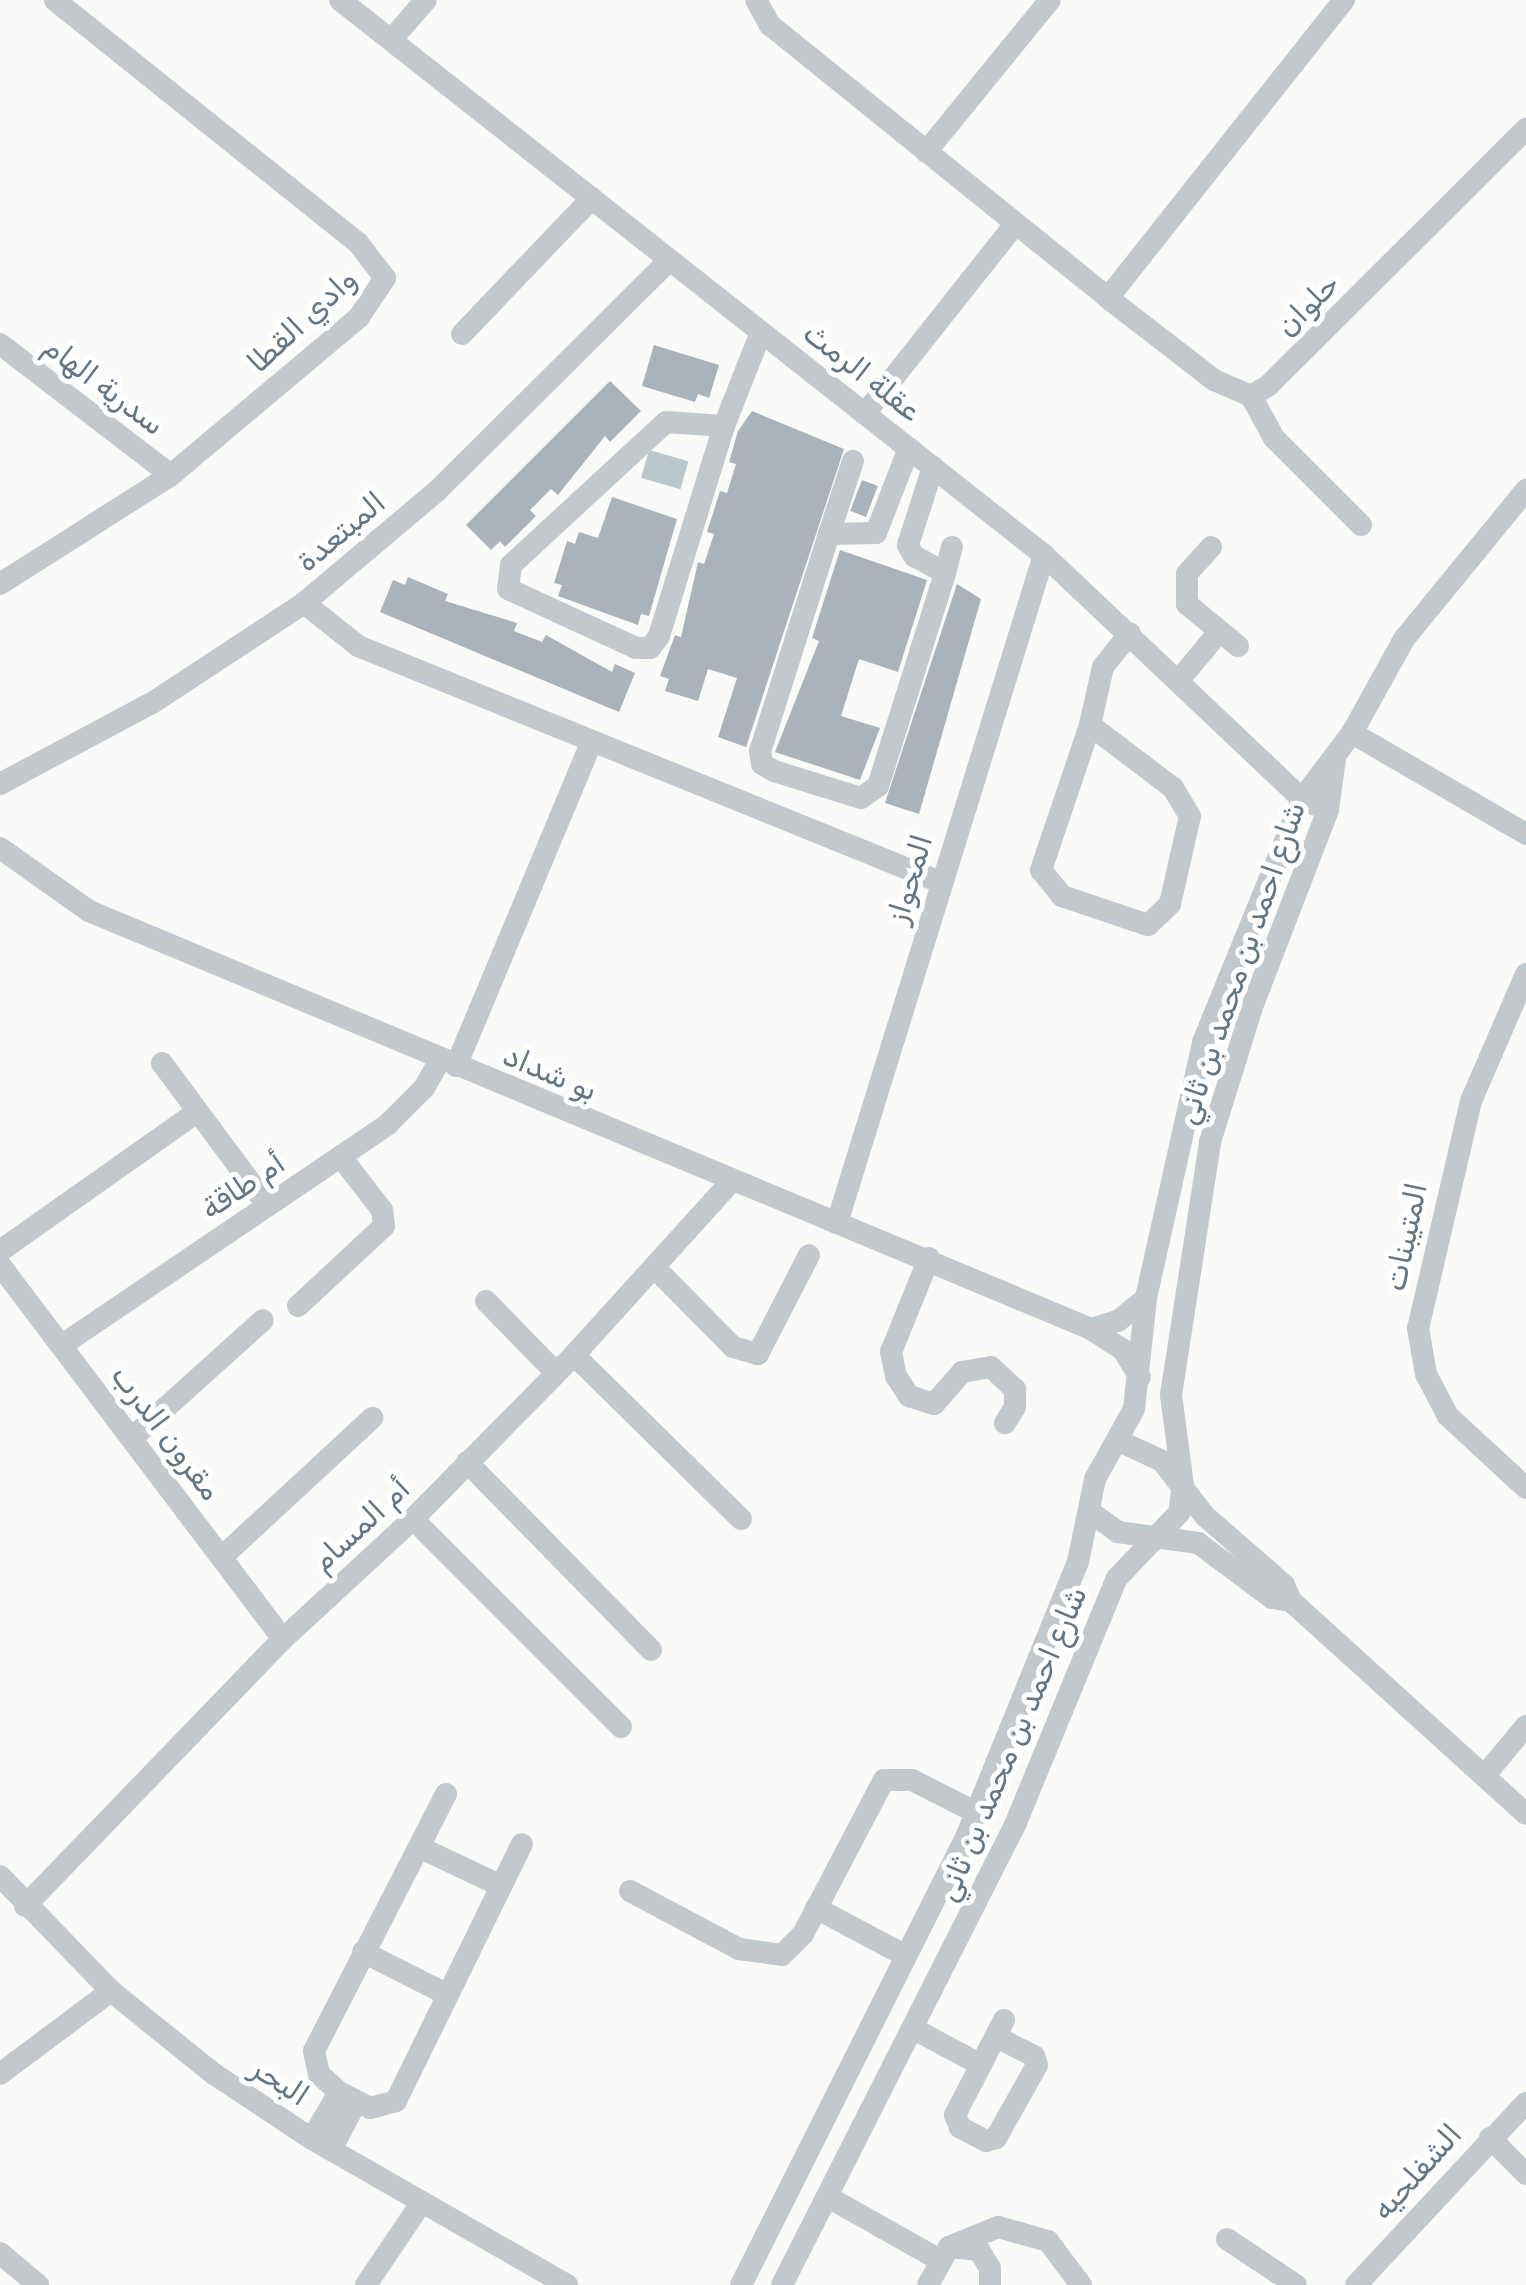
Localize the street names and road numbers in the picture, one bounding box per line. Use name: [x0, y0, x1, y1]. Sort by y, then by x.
street label: وادي القطا: [240, 261, 364, 381]
street label: حلوان: [1269, 266, 1347, 344]
street label: عقلة الرمث: [796, 315, 928, 429]
street label: سدرية الهام: [36, 329, 172, 443]
street label: المبتعدة: [289, 485, 393, 579]
street label: شارع احمد بن محمد بن ثاني: [1169, 797, 1313, 1129]
street label: المحواز: [880, 830, 940, 928]
street label: بو شداد: [497, 1037, 603, 1109]
street label: أم طاقة: [194, 1145, 292, 1227]
street label: المتيبنات: [1377, 1179, 1435, 1295]
street label: مقرون الدرب: [103, 1358, 229, 1508]
street label: أم المسام: [305, 1471, 417, 1579]
street label: شارع احمد بن محمد بن ثاني: [929, 1581, 1095, 1907]
street label: البحر: [244, 2050, 316, 2114]
street label: الشفلحيه: [1365, 2117, 1469, 2227]

